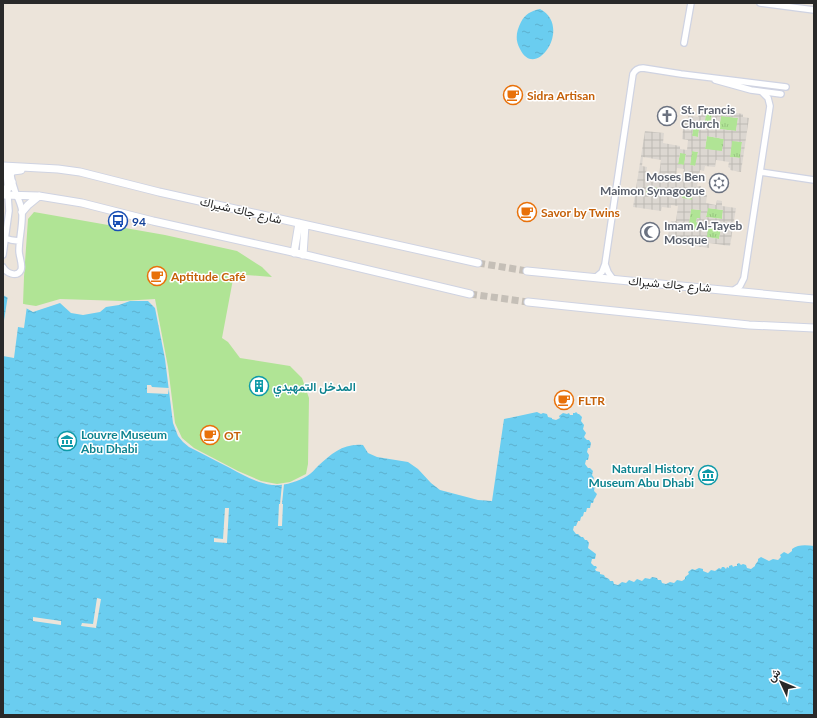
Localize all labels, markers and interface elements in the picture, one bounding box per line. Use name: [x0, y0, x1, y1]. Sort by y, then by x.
cafe icon: Sidra Artisan: [502, 84, 524, 106]
place label: Sidra Artisan: [527, 88, 595, 103]
place label: St. Francis Church: [681, 102, 735, 131]
church icon: St. Francis Church: [656, 105, 678, 127]
place label: Moses Ben Maimon Synagogue: [600, 169, 706, 198]
synagogue icon: Moses Ben Maimon Synagogue: [708, 172, 730, 194]
street label: شارع جاك شيراك: [198, 193, 283, 229]
cafe icon: Savor by Twins: [516, 201, 538, 223]
place label: Savor by Twins: [541, 205, 620, 220]
bus stop icon: 94: [107, 210, 129, 232]
place label: 94: [132, 214, 146, 229]
place label: Imam Al-Tayeb Mosque: [664, 218, 743, 247]
mosque icon: Imam Al-Tayeb Mosque: [639, 221, 661, 243]
cafe icon: Aptitude Café: [146, 265, 168, 287]
place label: Aptitude Café: [170, 269, 246, 284]
street label: شارع جاك شيراك: [628, 273, 712, 297]
building icon: المدخل التمهيدي: [248, 375, 270, 397]
place label: المدخل التمهيدي: [273, 379, 356, 397]
cafe icon: FLTR: [553, 389, 575, 411]
place label: FLTR: [578, 393, 605, 408]
cafe icon: OT: [199, 424, 221, 446]
place label: Louvre Museum Abu Dhabi: [80, 427, 167, 456]
place label: OT: [224, 428, 241, 443]
museum icon: Louvre Museum Abu Dhabi: [56, 430, 78, 452]
place label: Natural History Museum Abu Dhabi: [588, 461, 695, 490]
museum icon: Natural History Museum Abu Dhabi: [697, 464, 719, 486]
north arrow: [761, 662, 801, 702]
text: ش: [764, 665, 783, 685]

